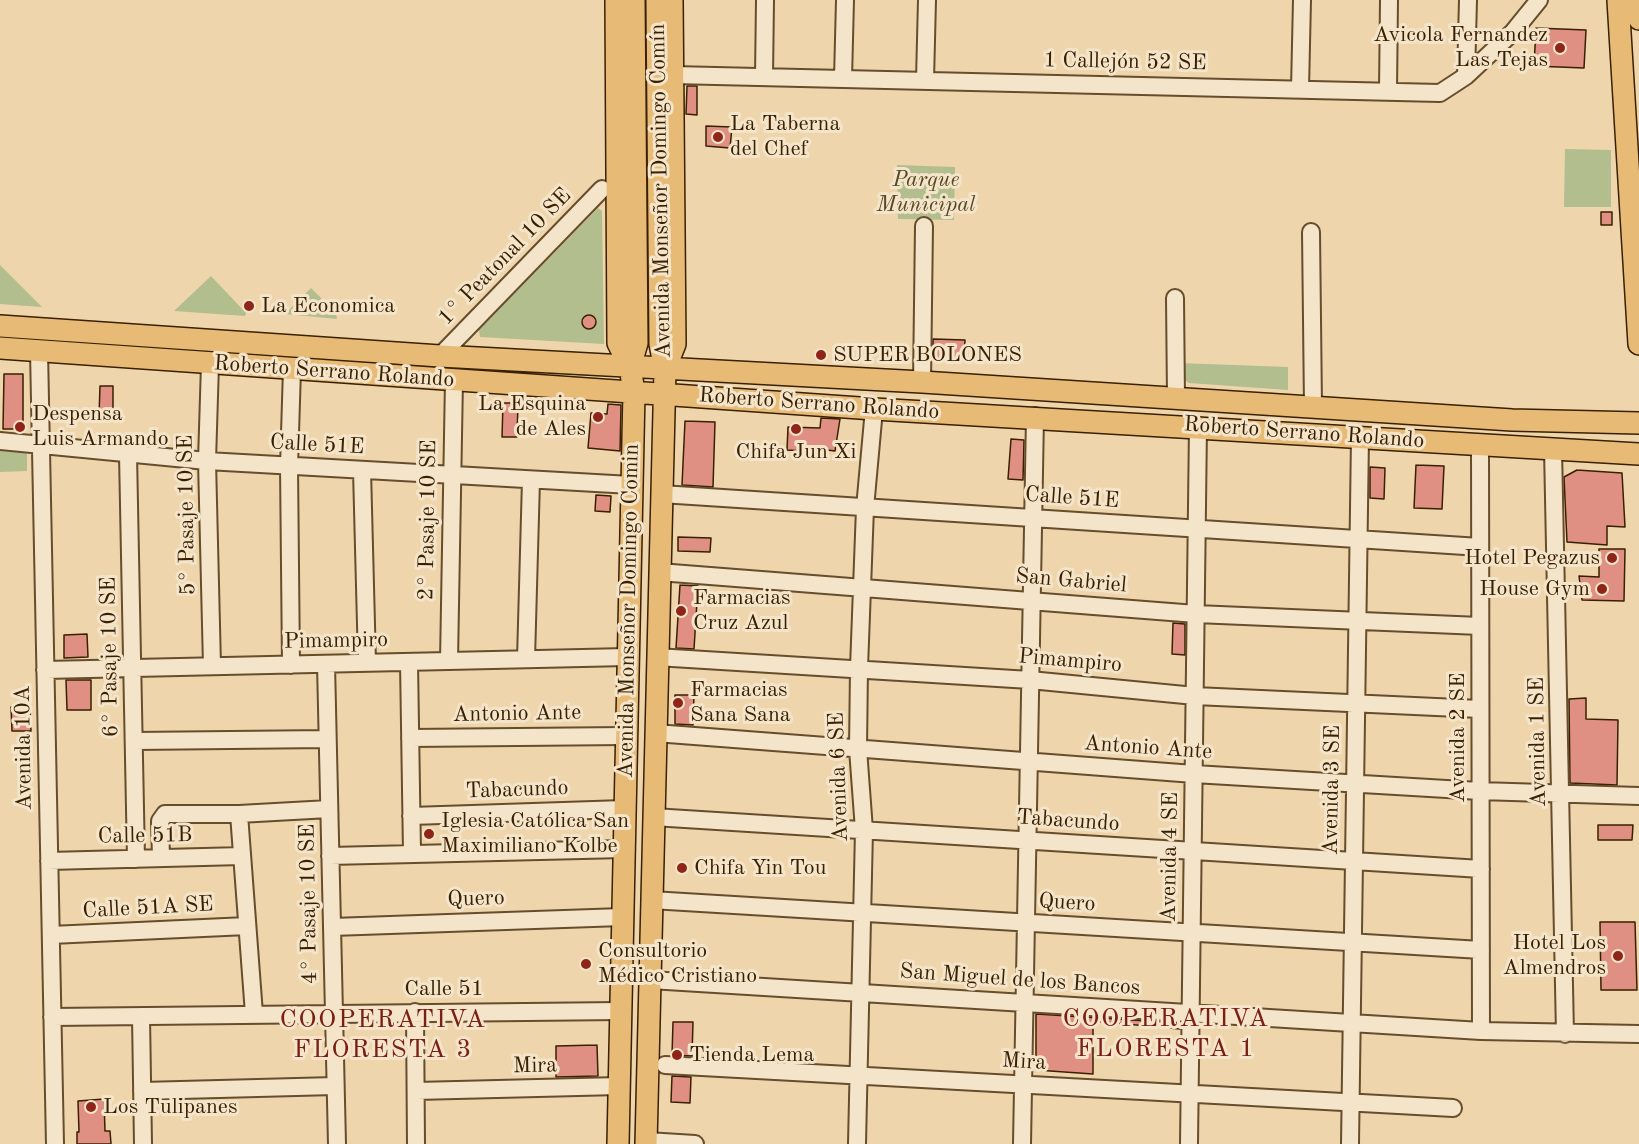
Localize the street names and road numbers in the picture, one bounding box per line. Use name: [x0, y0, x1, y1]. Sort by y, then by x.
street label: Avenida Monseñor Domingo Comín: [645, 24, 677, 358]
street label: 1 Callejón 52 SE: [1043, 47, 1207, 77]
street label: 1° Peatonal 10 SE: [433, 183, 577, 331]
street label: Roberto Serrano Rolando: [213, 350, 455, 394]
street label: Roberto Serrano Rolando: [698, 382, 940, 426]
street label: Roberto Serrano Rolando: [1183, 411, 1425, 455]
street label: Calle 51E: [269, 429, 365, 461]
street label: 5° Pasaje 10 SE: [172, 434, 202, 596]
street label: 2° Pasaje 10 SE: [413, 439, 443, 601]
street label: Avenida Monseñor Domingo Comin: [613, 444, 645, 778]
street label: Calle 51E: [1024, 482, 1120, 514]
street label: San Gabriel: [1014, 563, 1128, 599]
street label: 6° Pasaje 10 SE: [95, 576, 125, 738]
street label: Pimampiro: [284, 627, 388, 655]
street label: Pimampiro: [1017, 643, 1123, 679]
street label: Avenida 2 SE: [1445, 673, 1471, 803]
street label: Avenida 1 SE: [1524, 677, 1552, 807]
street label: Avenida 10A: [10, 685, 38, 811]
street label: Antonio Ante: [452, 700, 582, 728]
street label: Avenida 6 SE: [824, 711, 854, 843]
street label: Avenida 3 SE: [1318, 725, 1346, 855]
street label: Antonio Ante: [1083, 730, 1213, 766]
street label: Tabacundo: [465, 775, 569, 805]
street label: Avenida 4 SE: [1156, 792, 1184, 922]
street label: Tabacundo: [1016, 804, 1120, 838]
street label: Calle 51B: [98, 822, 192, 850]
street label: 4° Pasaje 10 SE: [294, 823, 324, 985]
street label: Quero: [447, 885, 505, 913]
street label: Quero: [1038, 888, 1096, 918]
street label: Calle 51A SE: [82, 891, 214, 925]
street label: San Miguel de los Bancos: [899, 958, 1141, 1002]
street label: Calle 51: [404, 976, 484, 1002]
street label: Mira: [1001, 1048, 1047, 1076]
street label: Mira: [513, 1052, 557, 1080]

